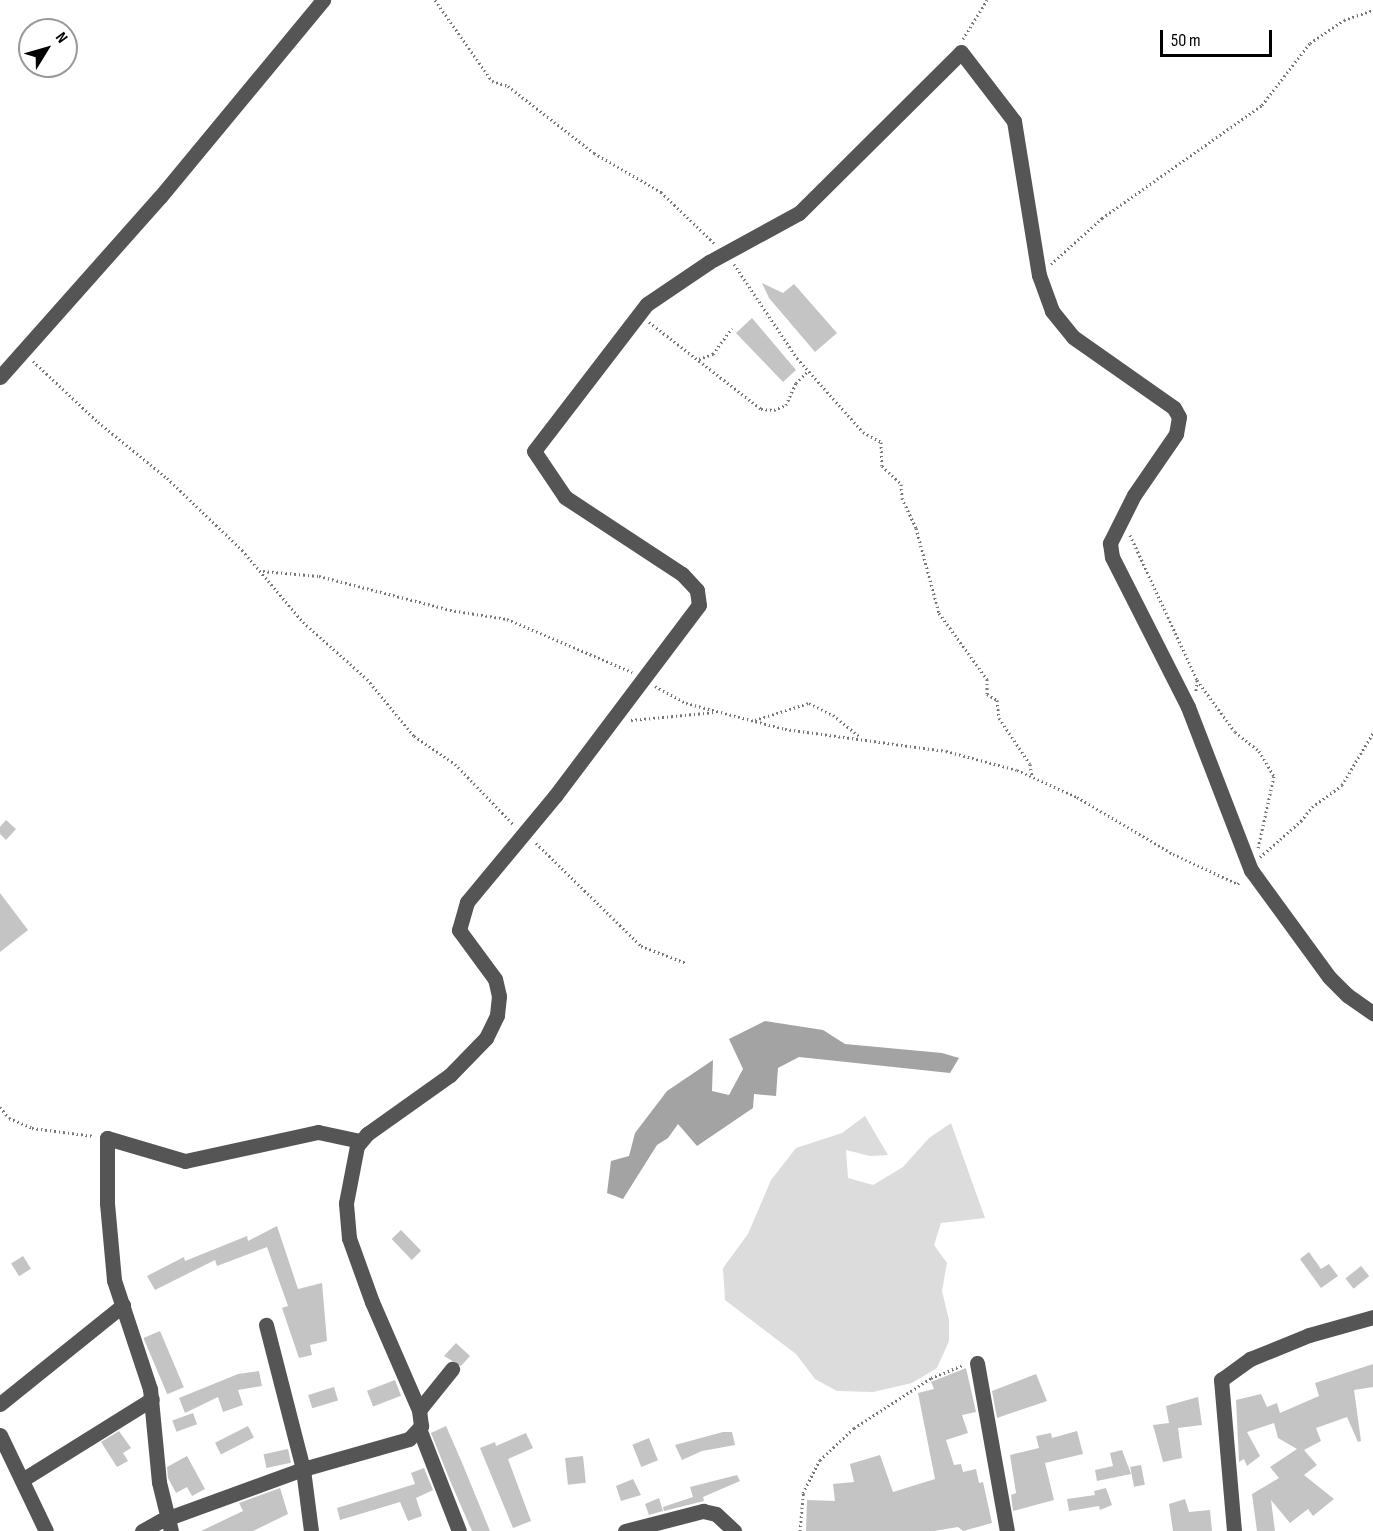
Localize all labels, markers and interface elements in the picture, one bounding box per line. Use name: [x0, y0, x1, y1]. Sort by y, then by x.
north arrow: [18, 18, 78, 78]
scale bar: [1163, 18, 1276, 56]
text: N: [51, 29, 71, 47]
text: 50 m: [1171, 30, 1201, 51]

